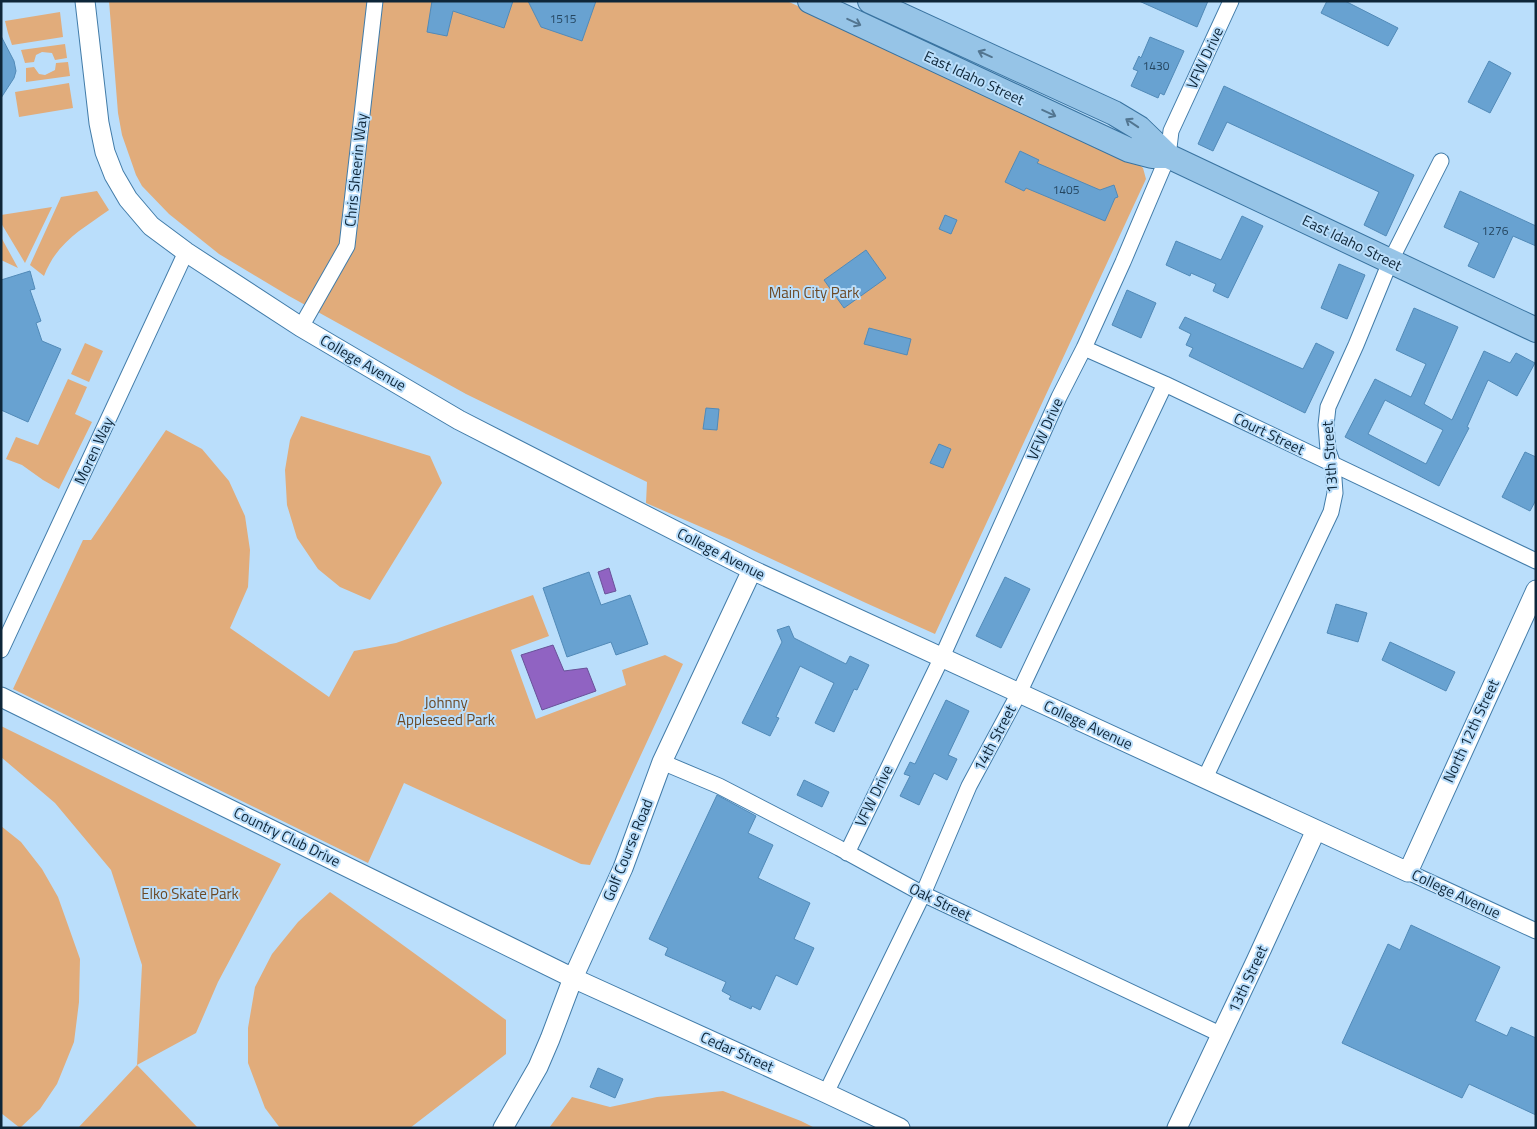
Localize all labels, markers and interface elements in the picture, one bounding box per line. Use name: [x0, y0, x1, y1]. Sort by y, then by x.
house number: 1515: [550, 9, 577, 28]
one-way arrow: [846, 18, 861, 27]
street label: VFW Drive: [1180, 23, 1229, 93]
street label: East Idaho Street: [920, 44, 1029, 111]
one-way arrow: [978, 48, 993, 58]
house number: 1430: [1143, 56, 1170, 75]
one-way arrow: [1041, 108, 1056, 118]
street label: Chris Sheerin Way: [338, 112, 373, 228]
one-way arrow: [1125, 118, 1139, 129]
house number: 1405: [1053, 180, 1080, 199]
street label: East Idaho Street: [1298, 208, 1407, 277]
house number: 1276: [1482, 221, 1509, 240]
park label: Main City Park: [769, 281, 859, 304]
street label: College Avenue: [316, 329, 411, 397]
street label: VFW Drive: [1021, 394, 1068, 464]
street label: Court Street: [1230, 406, 1309, 461]
street label: Moren Way: [68, 413, 119, 488]
street label: 13th Street: [1315, 420, 1343, 494]
street label: College Avenue: [673, 522, 769, 586]
street label: North 12th Street: [1436, 675, 1505, 786]
park label: Johnny Appleseed Park: [397, 691, 495, 731]
street label: College Avenue: [1040, 694, 1137, 755]
street label: 14th Street: [967, 700, 1022, 775]
street label: VFW Drive: [849, 761, 898, 830]
street label: Golf Course Road: [597, 795, 658, 904]
street label: Country Club Drive: [230, 801, 345, 872]
street label: College Avenue: [1408, 863, 1505, 924]
street label: Oak Street: [905, 877, 976, 927]
park label: Elko Skate Park: [141, 882, 239, 905]
street label: 13th Street: [1222, 941, 1274, 1016]
street label: Cedar Street: [697, 1025, 778, 1078]

